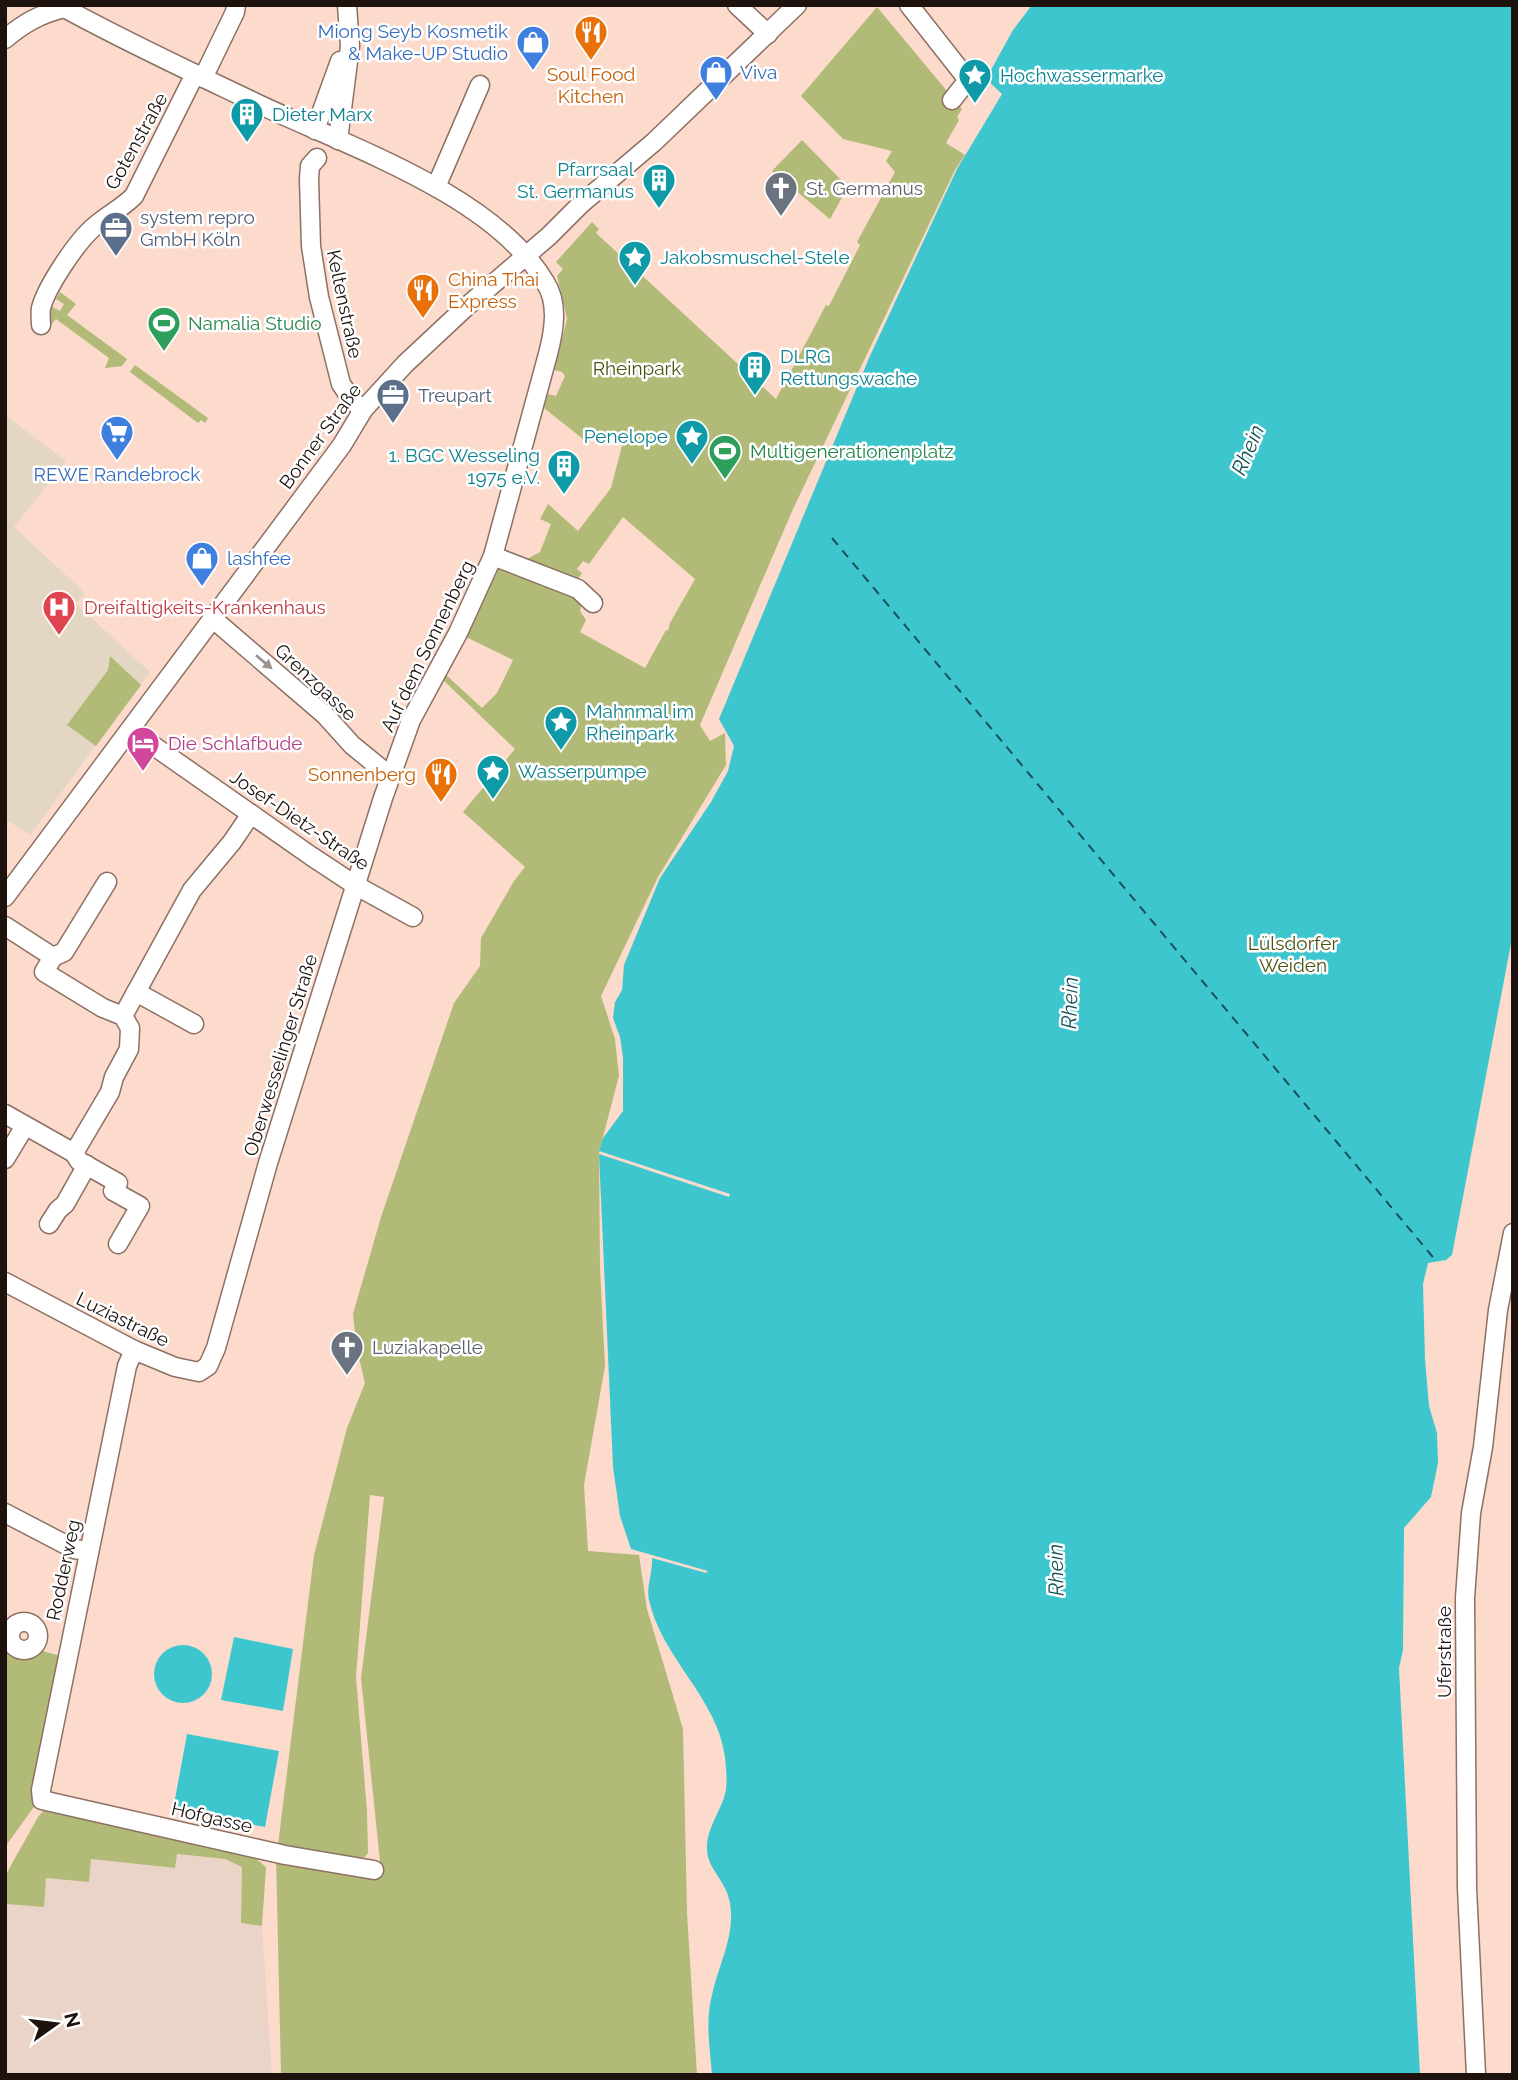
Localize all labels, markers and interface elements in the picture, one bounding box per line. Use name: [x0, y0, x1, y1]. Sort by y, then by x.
restaurant icon: Soul Food Kitchen: [572, 13, 610, 62]
place label: Miong Seyb Kosmetik & Make-UP Studio: [318, 20, 508, 64]
shop icon: Miong Seyb Kosmetik & Make-UP Studio: [514, 23, 552, 72]
shop icon: Viva: [697, 53, 735, 102]
place icon: Hochwassermarke: [956, 56, 994, 105]
place label: Viva: [740, 61, 777, 83]
place label: Soul Food Kitchen: [547, 63, 635, 107]
place label: Hochwassermarke: [1000, 64, 1163, 86]
street label: Gotenstraße: [100, 89, 172, 193]
building icon: Dieter Marx: [228, 95, 266, 144]
place label: Dieter Marx: [272, 103, 373, 125]
place label: Pfarrsaal St. Germanus: [517, 158, 635, 202]
building icon: Pfarrsaal St. Germanus: [640, 161, 678, 210]
church icon: St. Germanus: [762, 169, 800, 218]
place label: St. Germanus: [806, 177, 923, 199]
place label: system repro GmbH Köln: [140, 206, 255, 250]
office icon: system repro GmbH Köln: [97, 209, 135, 258]
place icon: Jakobsmuschel-Stele: [616, 238, 654, 287]
place label: Jakobsmuschel-Stele: [660, 246, 850, 268]
street label: Keltenstraße: [323, 248, 367, 360]
place label: China Thai Express: [448, 268, 539, 312]
restaurant icon: China Thai Express: [404, 271, 442, 320]
sports icon: Namalia Studio: [145, 304, 183, 353]
place label: Namalia Studio: [188, 312, 322, 334]
place label: DLRG Rettungswache: [780, 345, 917, 389]
building icon: DLRG Rettungswache: [736, 348, 774, 397]
park label: Rheinpark: [593, 357, 681, 379]
office icon: Treupart: [374, 376, 412, 425]
street label: Bonner Straße: [274, 379, 366, 493]
place label: Treupart: [418, 384, 492, 406]
supermarket icon: REWE Randebrock: [98, 413, 136, 462]
place icon: Penelope: [673, 417, 711, 466]
water label: Rhein: [1226, 421, 1269, 479]
place label: Penelope: [584, 425, 668, 447]
sports icon: Multigenerationenplatz: [706, 432, 744, 481]
place label: Multigenerationenplatz: [750, 440, 954, 462]
place label: 1. BGC Wesseling 1975 e.V.: [389, 444, 540, 488]
building icon: 1. BGC Wesseling 1975 e.V.: [545, 447, 583, 496]
place label: REWE Randebrock: [34, 463, 200, 485]
shop icon: lashfee: [183, 539, 221, 588]
place label: lashfee: [227, 547, 291, 569]
street label: Auf dem Sonnenberg: [376, 557, 478, 735]
hospital icon: Dreifaltigkeits-Krankenhaus: [40, 588, 78, 637]
place label: Dreifaltigkeits-Krankenhaus: [84, 596, 326, 618]
street label: Grenzgasse: [271, 639, 361, 725]
one-way arrow: [255, 655, 273, 670]
place label: Mahnmal im Rheinpark: [586, 700, 694, 744]
place icon: Mahnmal im Rheinpark: [542, 703, 580, 752]
hotel icon: Die Schlafbude: [124, 724, 162, 773]
place label: Die Schlafbude: [168, 732, 302, 754]
place icon: Wasserpumpe: [474, 752, 512, 801]
restaurant icon: Sonnenberg: [422, 755, 460, 804]
place label: Wasserpumpe: [518, 760, 647, 782]
place label: Sonnenberg: [308, 763, 416, 785]
street label: Josef-Dietz-Straße: [226, 765, 374, 875]
park label: Lülsdorfer Weiden: [1248, 932, 1338, 976]
street label: Oberwesselinger Straße: [239, 951, 321, 1159]
water label: Rhein: [1056, 976, 1083, 1030]
street label: Luziastraße: [73, 1287, 173, 1351]
church icon: Luziakapelle: [328, 1328, 366, 1377]
place label: Luziakapelle: [372, 1336, 483, 1358]
street label: Rodderweg: [42, 1517, 84, 1623]
water label: Rhein: [1043, 1544, 1068, 1596]
street label: Uferstraße: [1433, 1606, 1455, 1698]
street label: Hofgasse: [169, 1797, 255, 1837]
north arrow: [21, 1989, 91, 2059]
text: N: [60, 2010, 85, 2030]

